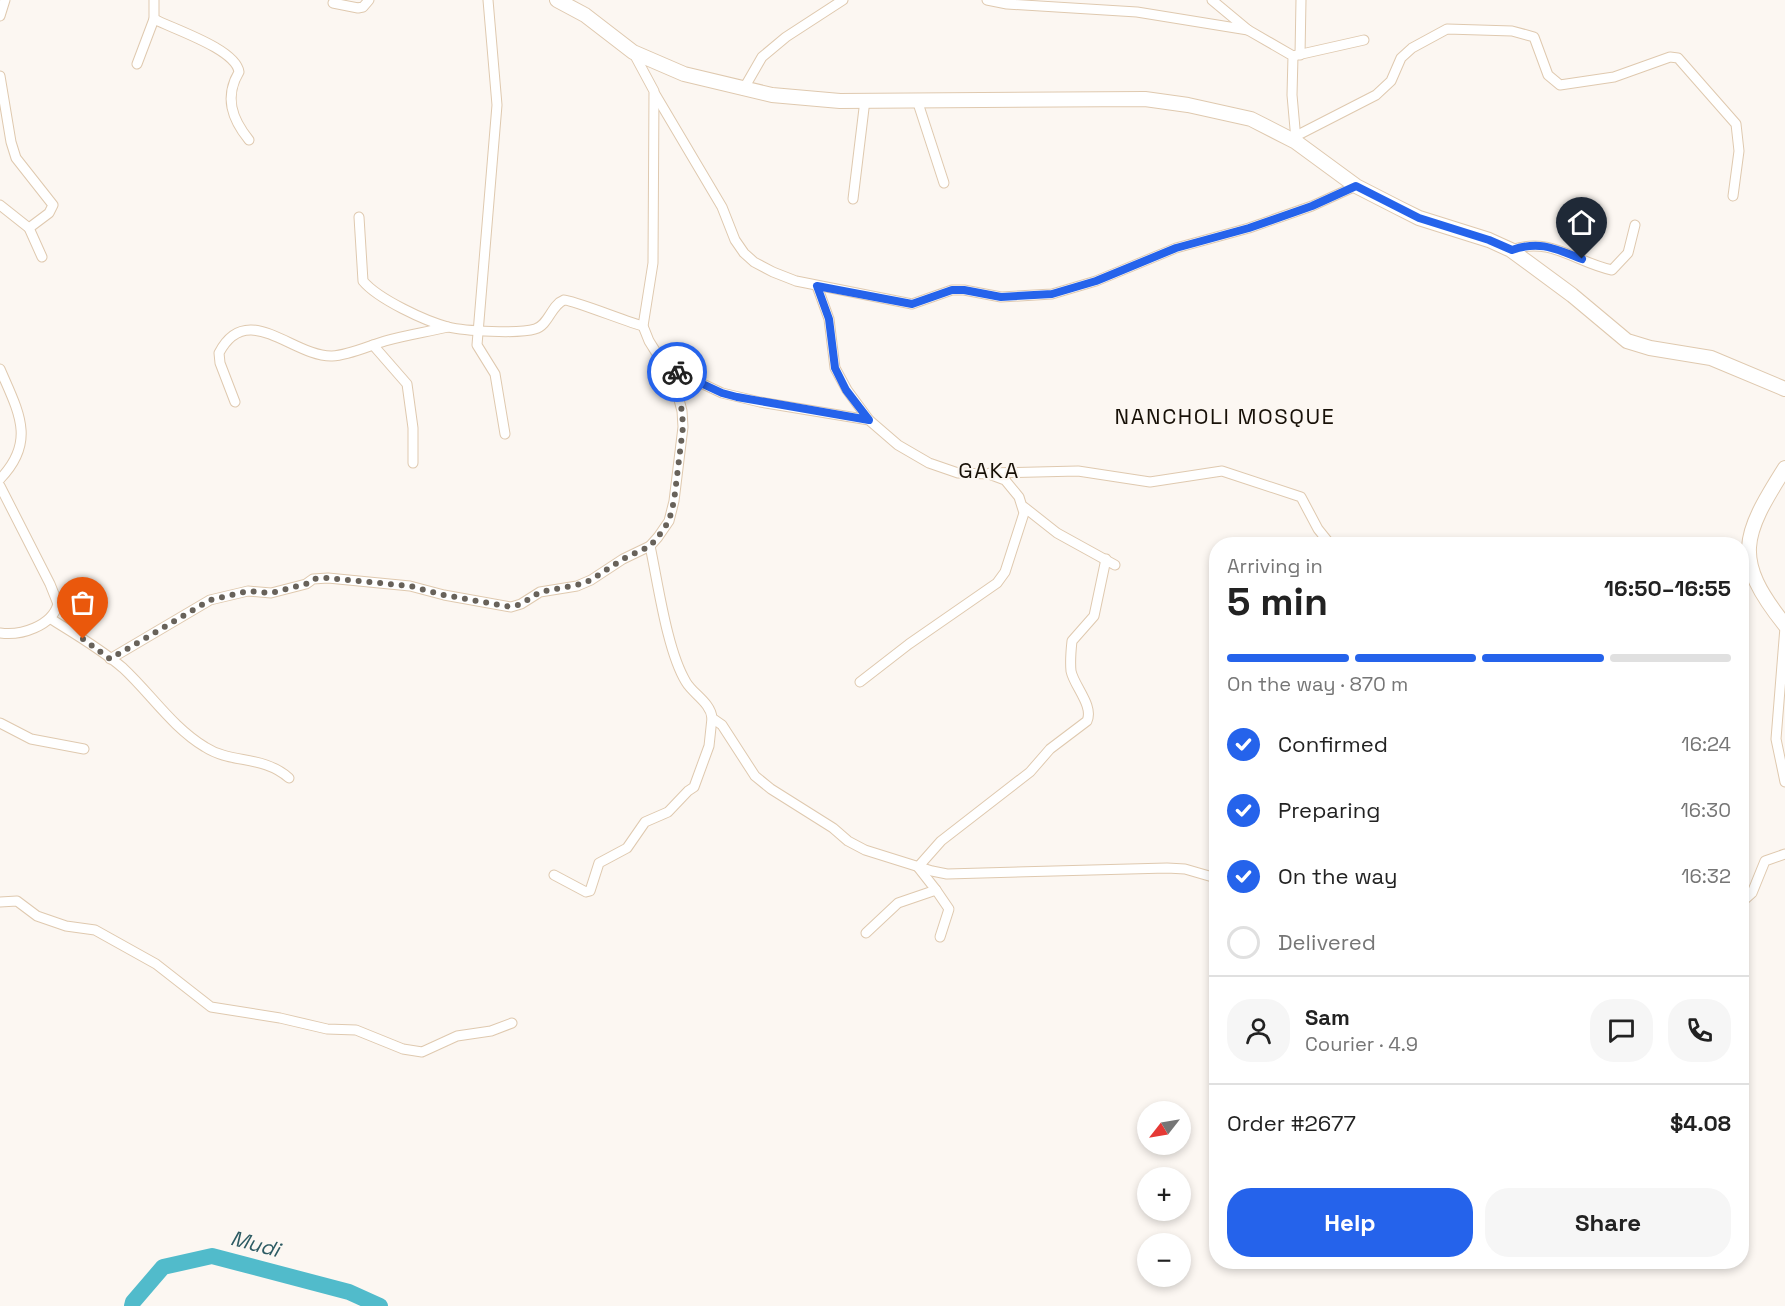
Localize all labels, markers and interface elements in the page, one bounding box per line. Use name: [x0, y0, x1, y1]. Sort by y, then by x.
pin: [1556, 197, 1607, 259]
icon: home: [1565, 206, 1598, 239]
courier: [647, 342, 707, 402]
icon: bike: [661, 356, 694, 389]
district label: NANCHOLI MOSQUE: [1115, 402, 1335, 430]
district label: GAKA: [958, 456, 1020, 484]
text: Arriving in: [1227, 553, 1323, 579]
text: 16:50–16:55: [1604, 574, 1731, 602]
pin: [57, 577, 108, 639]
text: 5 min: [1227, 577, 1328, 626]
icon: bag: [66, 586, 99, 619]
text: On the way · 870 m: [1227, 671, 1408, 697]
icon: check: [1227, 728, 1260, 761]
text: Confirmed: [1278, 730, 1388, 758]
text: 16:24: [1681, 731, 1731, 757]
icon: check: [1227, 794, 1260, 827]
text: Preparing: [1278, 796, 1380, 824]
text: 16:30: [1680, 797, 1731, 823]
icon: check: [1227, 860, 1260, 893]
text: On the way: [1278, 862, 1397, 890]
text: 16:32: [1681, 863, 1731, 889]
text: Delivered: [1278, 928, 1376, 956]
button: person: [1227, 999, 1290, 1062]
button: chat: [1590, 999, 1653, 1062]
button: phone: [1668, 999, 1731, 1062]
text: Sam: [1305, 1003, 1350, 1031]
text: Courier · 4.9: [1305, 1031, 1418, 1057]
north arrow: [1137, 1101, 1191, 1155]
map controls: [1137, 1101, 1191, 1287]
text: Order #2677: [1227, 1109, 1356, 1137]
text: $4.08: [1670, 1109, 1731, 1137]
button: +: [1137, 1167, 1191, 1221]
button: Help: [1227, 1188, 1473, 1257]
button: Share: [1485, 1188, 1731, 1257]
water label: Mudi: [228, 1224, 285, 1264]
button: −: [1137, 1233, 1191, 1287]

